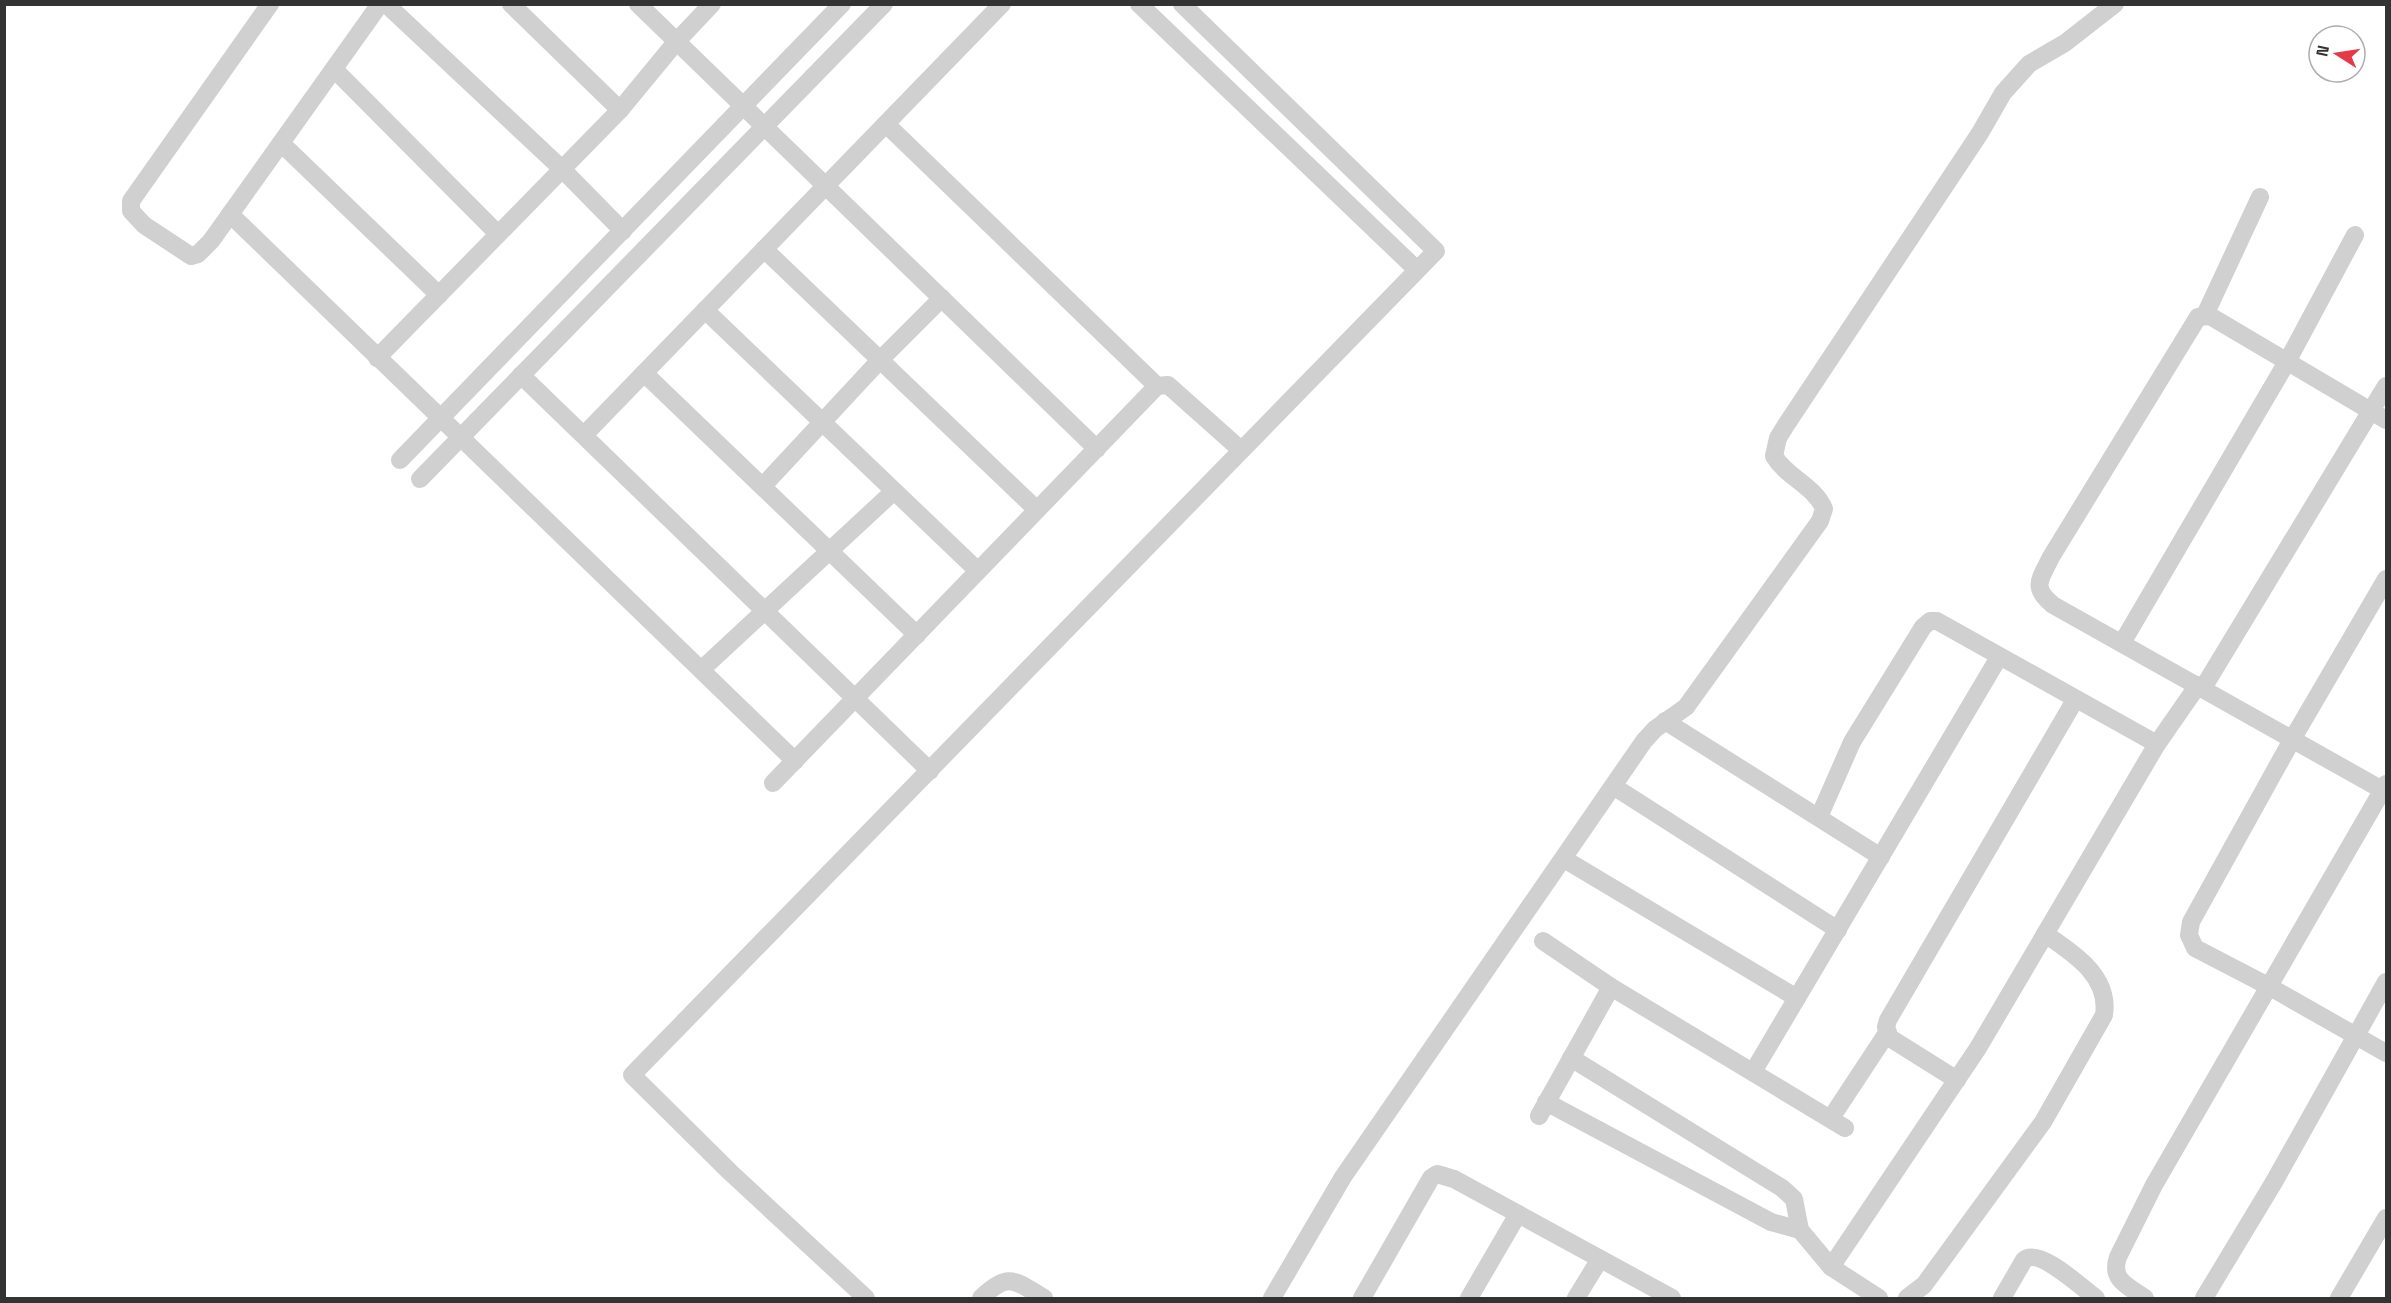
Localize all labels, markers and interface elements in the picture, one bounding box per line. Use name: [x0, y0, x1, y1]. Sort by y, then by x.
north arrow: [2307, 24, 2367, 84]
text: N: [2311, 44, 2334, 58]

